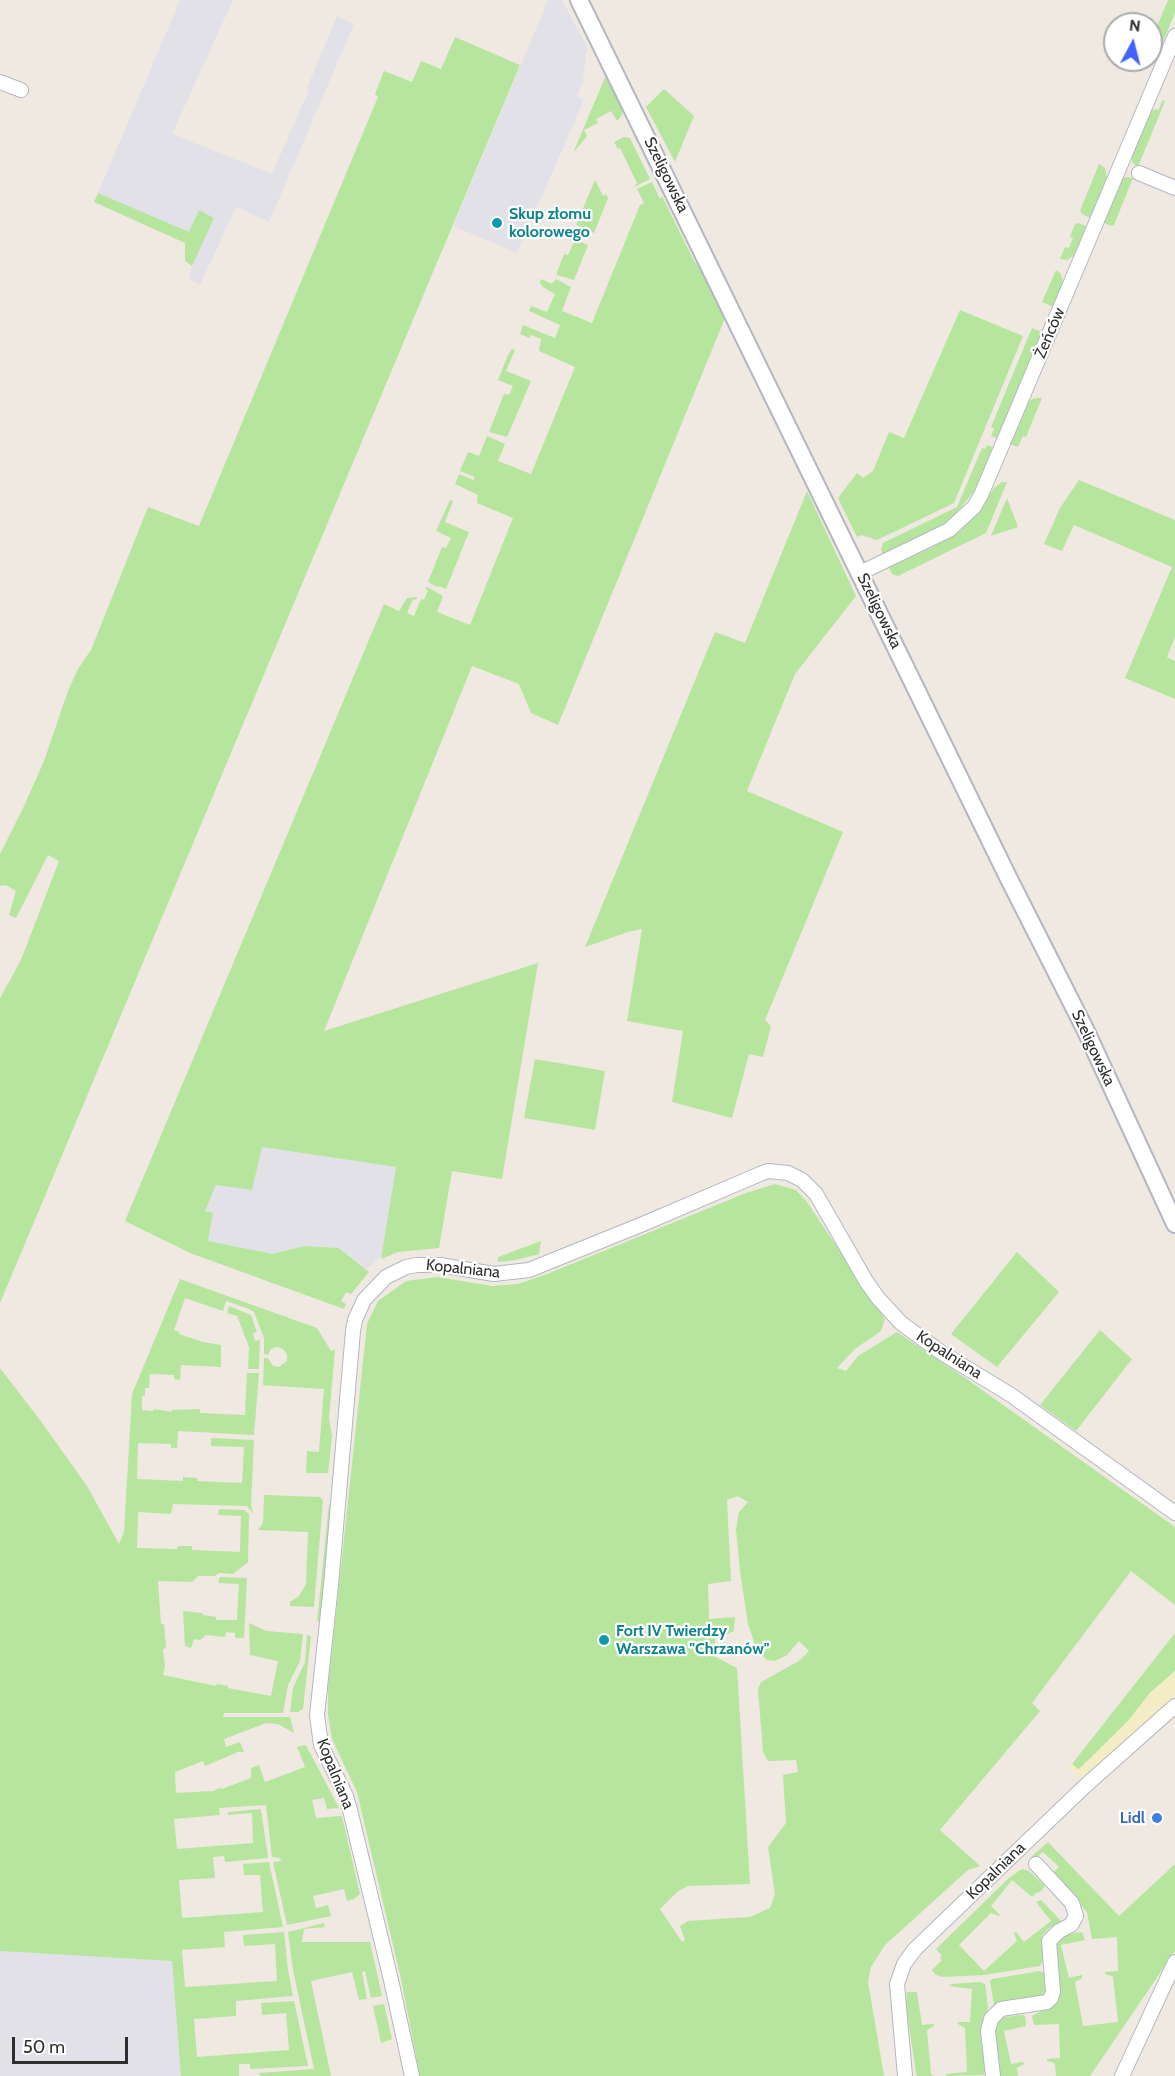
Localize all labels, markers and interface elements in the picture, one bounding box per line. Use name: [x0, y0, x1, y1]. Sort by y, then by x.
north arrow: [1103, 12, 1163, 72]
text: N: [1128, 16, 1142, 36]
street label: Szeligowska: [639, 134, 693, 216]
place label: Skup złomu kolorowego: [509, 204, 591, 242]
marker: Skup złomu kolorowego: [490, 216, 504, 230]
street label: Żeńców: [1031, 305, 1069, 361]
street label: Szeligowska: [852, 570, 906, 652]
street label: Szeligowska: [1067, 1007, 1119, 1089]
street label: Kopalniana: [425, 1256, 501, 1282]
street label: Kopalniana: [913, 1327, 985, 1383]
place label: Fort IV Twierdzy Warszawa "Chrzanów": [616, 1621, 769, 1659]
marker: Fort IV Twierdzy Warszawa "Chrzanów": [597, 1633, 611, 1647]
street label: Kopalniana: [312, 1736, 358, 1812]
place label: Lidl: [1120, 1808, 1145, 1828]
marker: Lidl: [1150, 1811, 1164, 1825]
street label: Kopalniana: [963, 1838, 1029, 1904]
scale bar: [15, 2025, 130, 2063]
text: 50 m: [23, 2036, 65, 2058]

